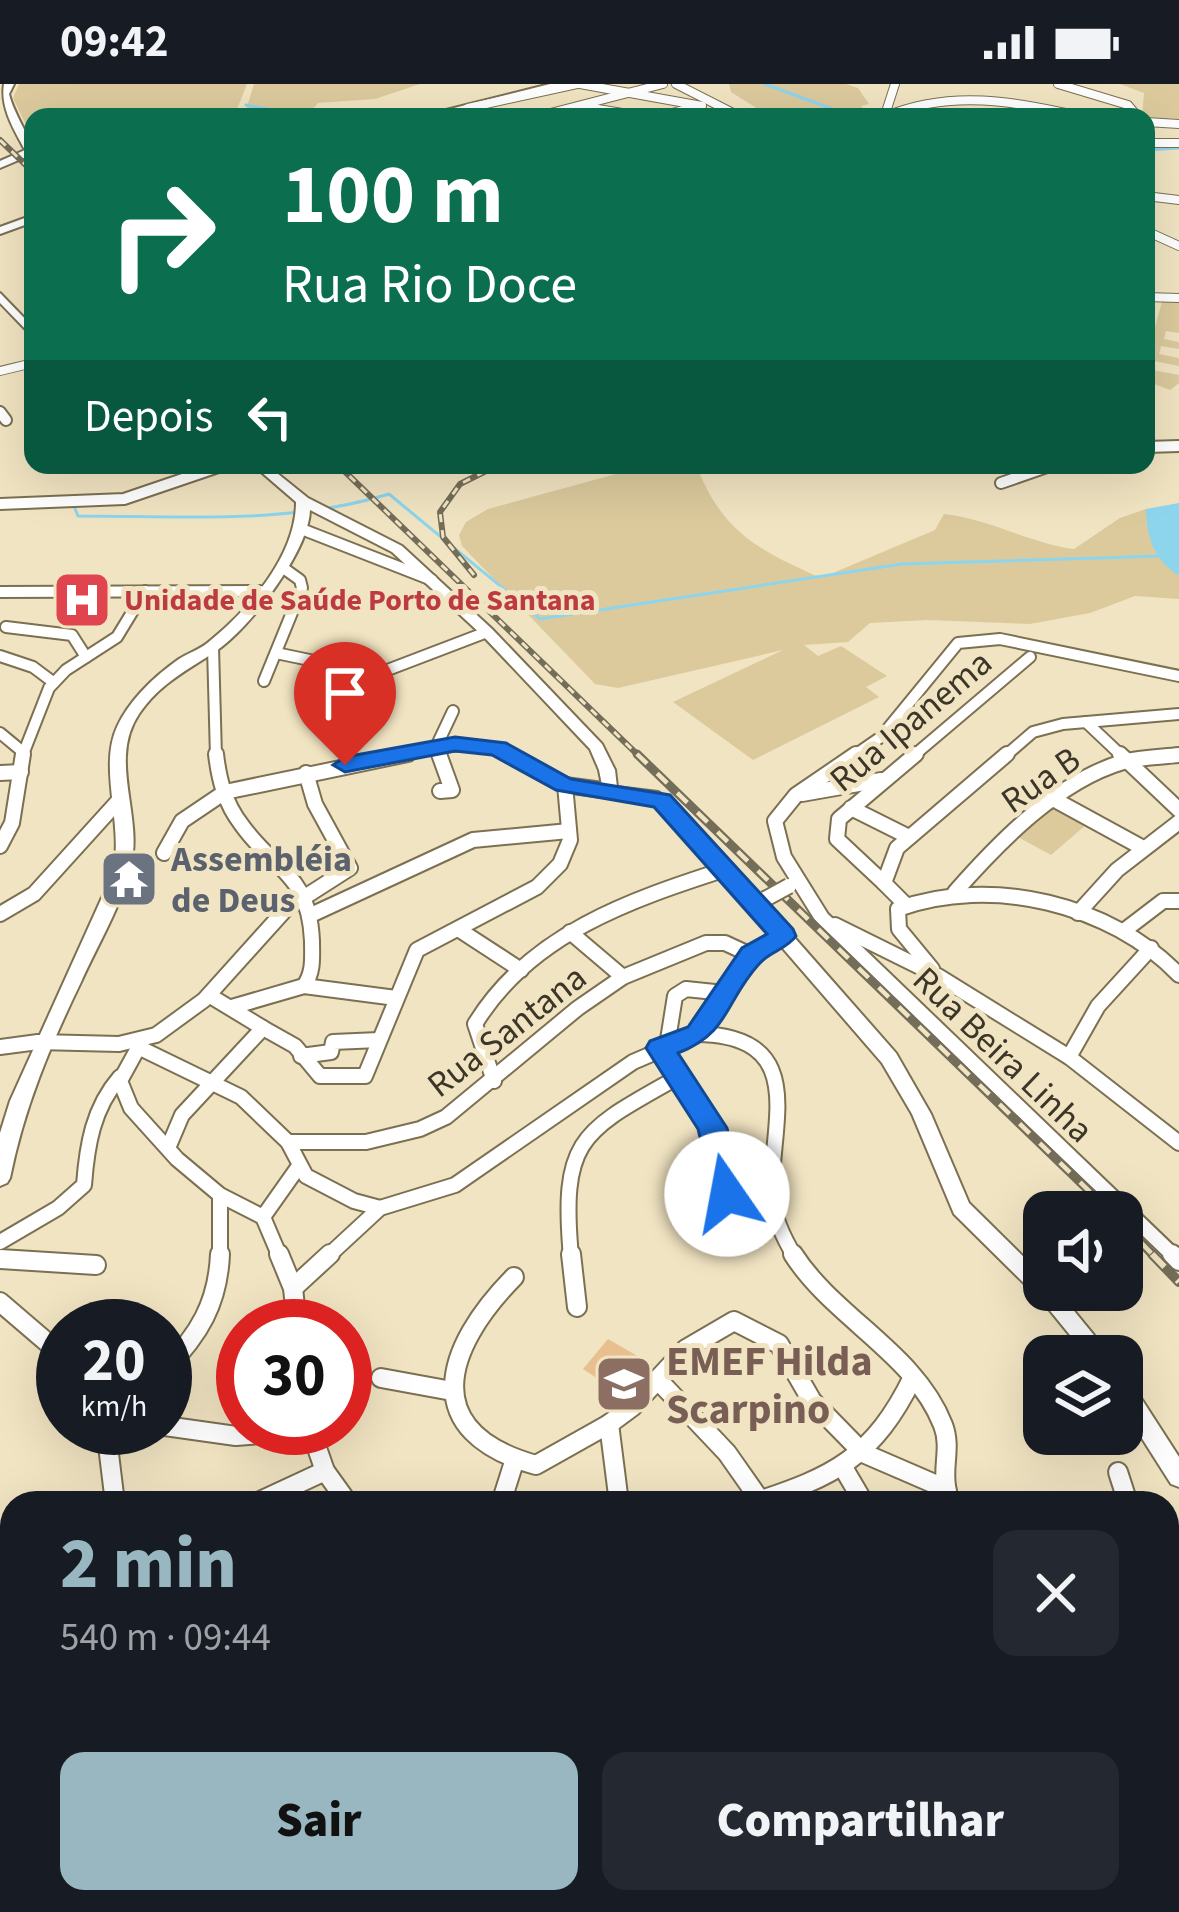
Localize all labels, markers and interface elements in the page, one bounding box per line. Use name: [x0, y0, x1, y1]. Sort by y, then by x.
text: 09:42: [60, 10, 169, 74]
text: 100 m: [282, 136, 504, 256]
icon: right: [84, 156, 240, 312]
text: Rua Rio Doce: [282, 247, 577, 324]
icon: left: [237, 384, 303, 450]
text: Depois: [84, 385, 213, 449]
hospital icon: Unidade de Saúde Porto de Santana: [51, 569, 113, 631]
place label: Unidade de Saúde Porto de Santana: [124, 579, 596, 622]
street label: Rua Ipanema: [819, 638, 1003, 804]
pin: [294, 642, 396, 765]
icon: arrive: [312, 660, 378, 726]
street label: Rua B: [991, 735, 1091, 826]
place label: Assembléia de Deus: [170, 834, 352, 926]
temple icon: Assembléia de Deus: [98, 848, 160, 910]
street label: Rua Santana: [416, 953, 597, 1110]
street label: Rua Beira Linha: [901, 955, 1105, 1155]
position arrow: [664, 1131, 790, 1257]
map controls: [1023, 1191, 1143, 1455]
button: sound: [1023, 1191, 1143, 1311]
speed limit sign: 30: [216, 1299, 372, 1455]
text: 20: [82, 1319, 146, 1404]
place label: EMEF Hilda Scarpino: [666, 1332, 873, 1440]
button: layers: [1023, 1335, 1143, 1455]
school or university icon: EMEF Hilda Scarpino: [593, 1353, 655, 1415]
text: km/h: [81, 1385, 147, 1428]
text: 2 min: [60, 1513, 237, 1616]
button: close: [993, 1530, 1119, 1656]
text: 540 m · 09:44: [60, 1610, 271, 1666]
button: Sair: [60, 1752, 578, 1890]
button: Compartilhar: [602, 1752, 1119, 1890]

